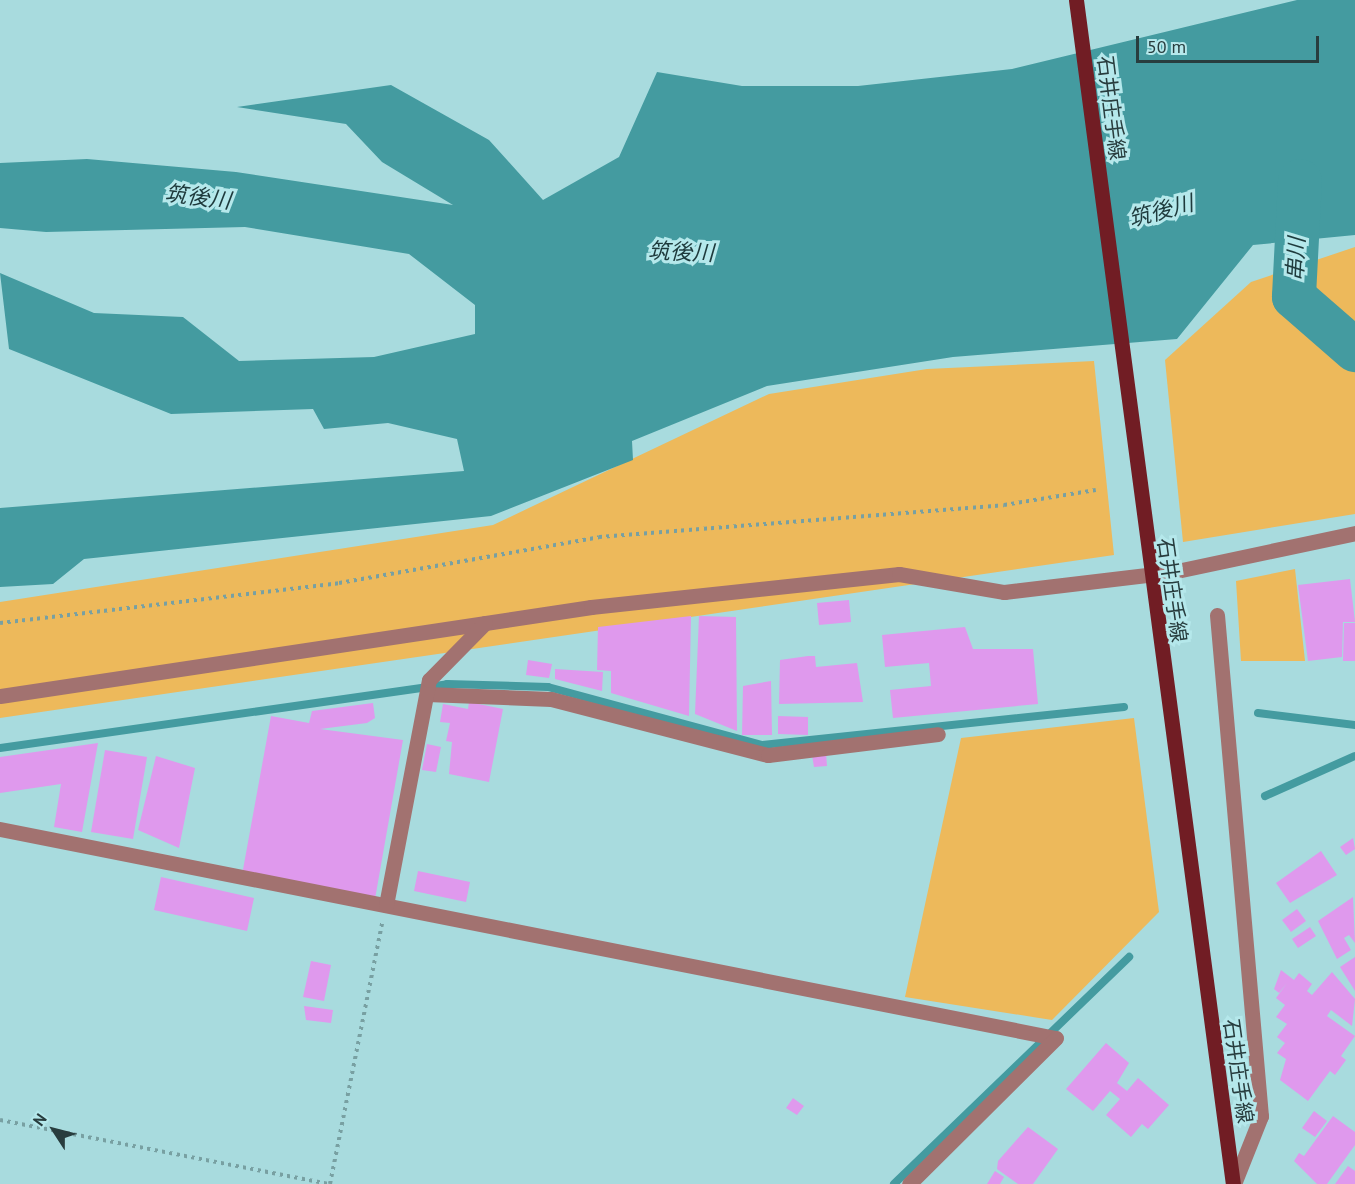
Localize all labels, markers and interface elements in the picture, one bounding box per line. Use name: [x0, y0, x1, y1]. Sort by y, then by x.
scale bar: [1139, 24, 1322, 62]
text: 50 m: [1147, 35, 1186, 58]
street label: 石井庄手線: [1092, 54, 1130, 162]
water label: 筑後川: [164, 180, 232, 214]
water label: 筑後川: [1126, 190, 1196, 232]
water label: 串川: [1282, 236, 1310, 282]
water label: 筑後川: [648, 238, 714, 266]
street label: 石井庄手線: [1152, 536, 1192, 644]
street label: 石井庄手線: [1218, 1017, 1258, 1125]
north arrow: [24, 1100, 84, 1160]
text: N: [28, 1109, 51, 1130]

